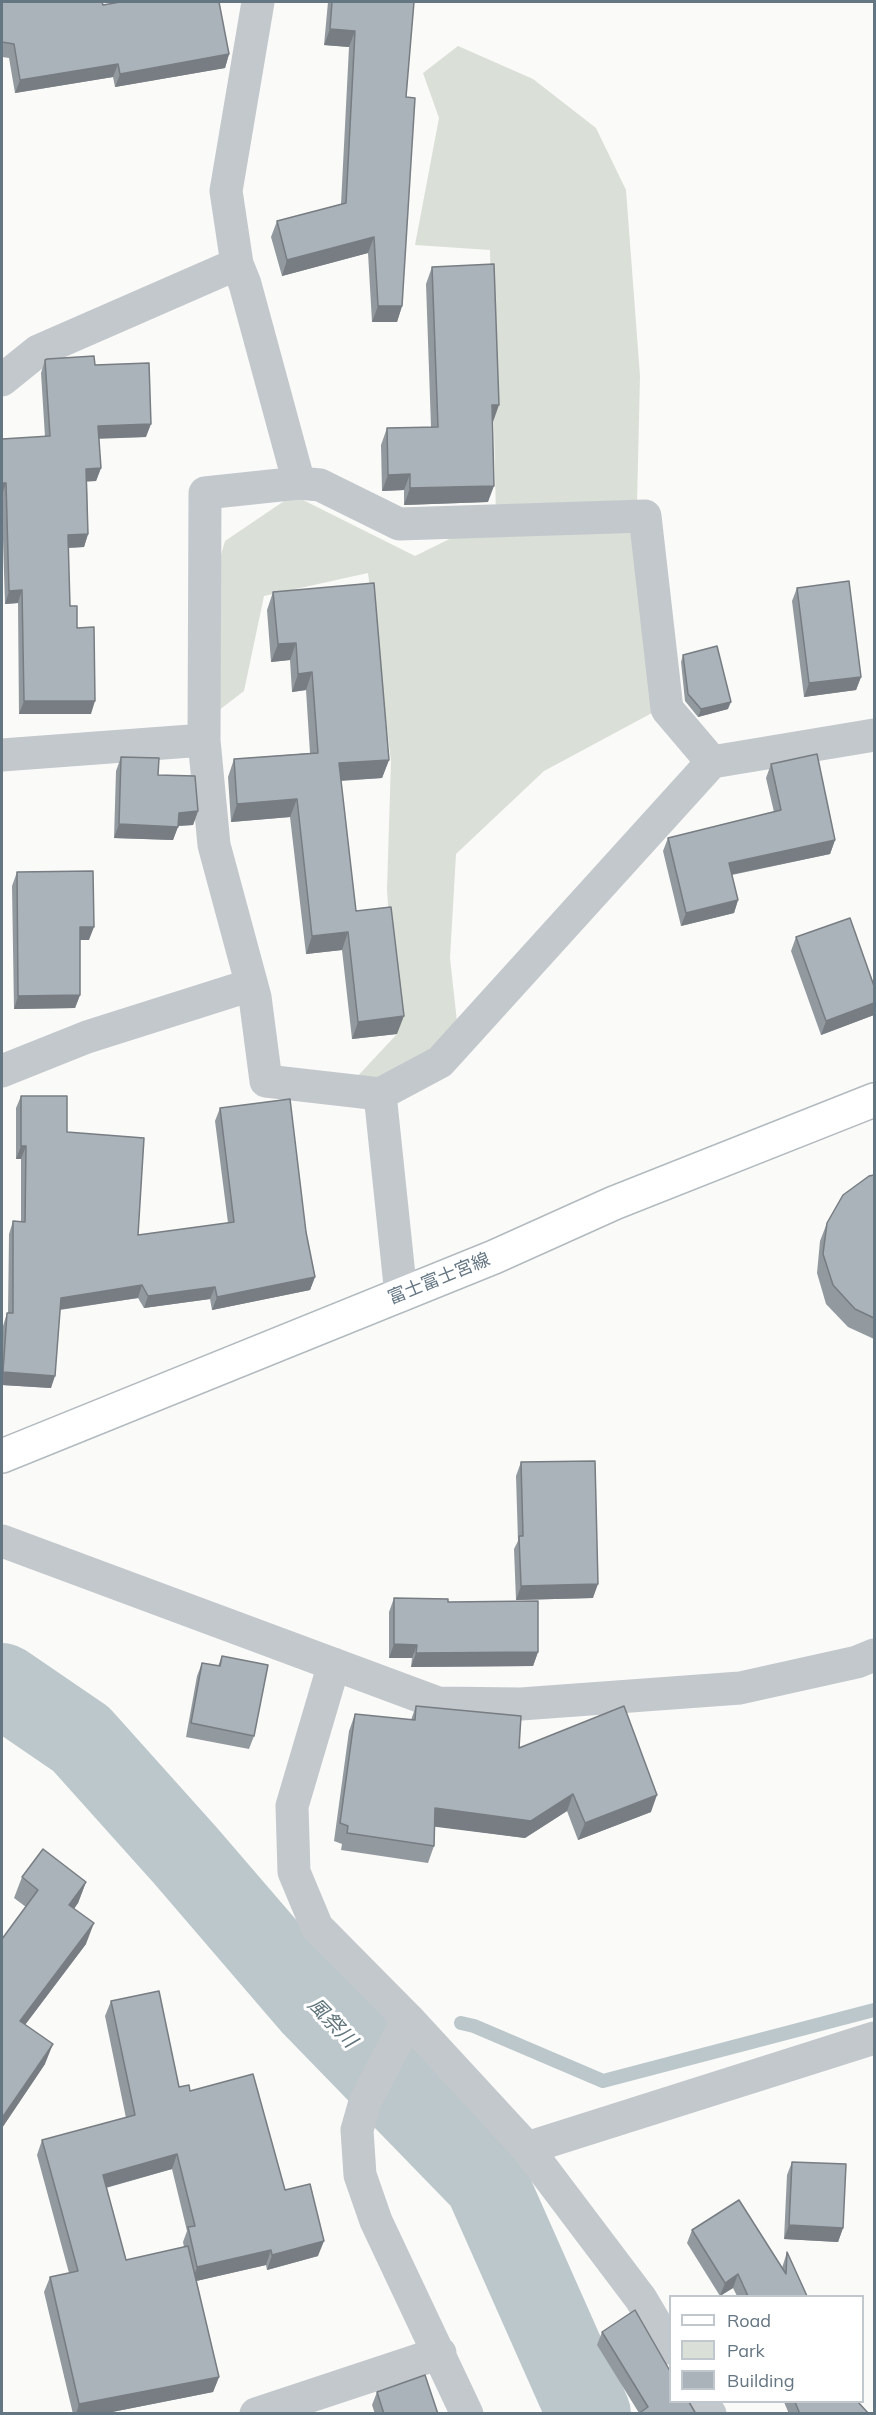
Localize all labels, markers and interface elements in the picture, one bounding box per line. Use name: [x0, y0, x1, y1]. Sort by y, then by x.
street label: 富士富士宮線: [385, 1249, 493, 1309]
water label: 風祭川: [303, 1993, 361, 2053]
legend: [669, 2295, 864, 2403]
text: Road: [727, 2309, 771, 2332]
text: Park: [727, 2339, 765, 2362]
text: Building: [727, 2369, 795, 2392]

